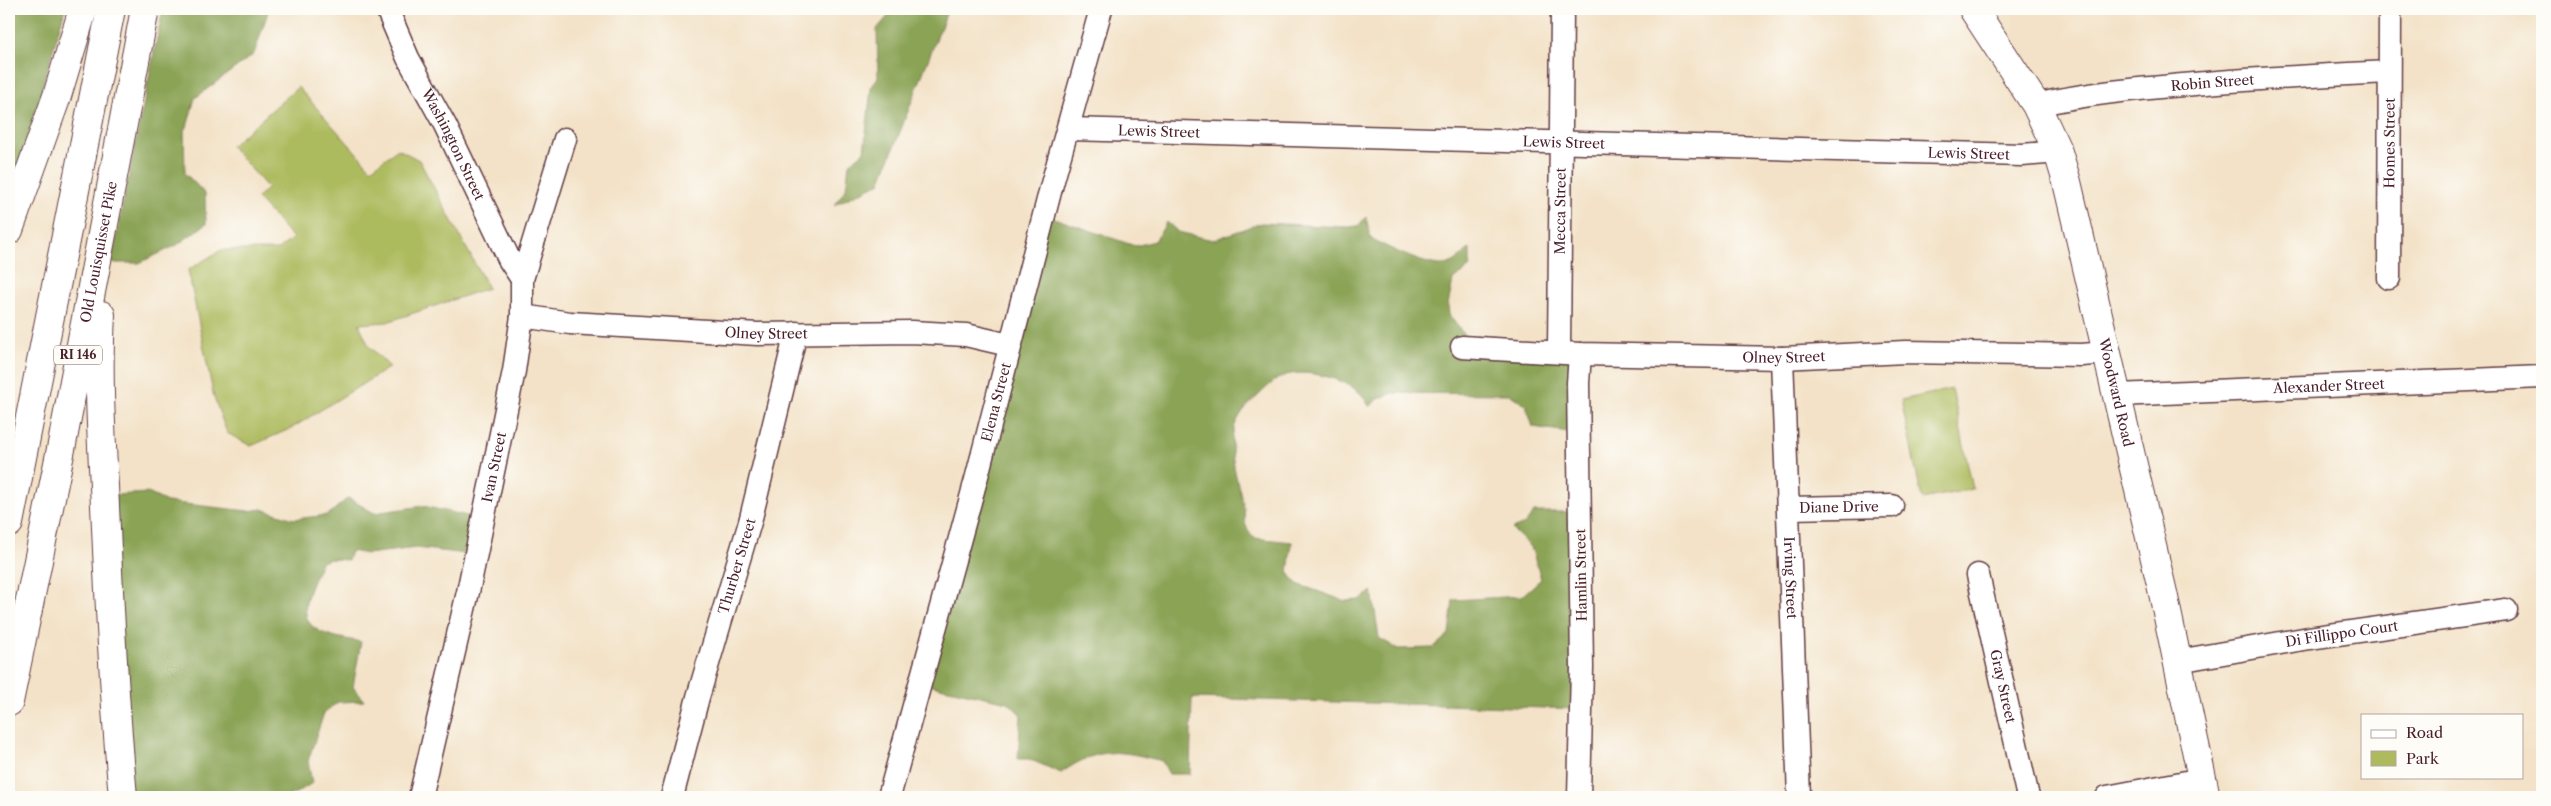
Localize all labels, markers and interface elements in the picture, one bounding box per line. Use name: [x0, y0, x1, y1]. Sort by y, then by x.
street label: Robin Street: [2170, 70, 2255, 95]
street label: Washington Street: [417, 85, 489, 203]
street label: Homes Street: [2380, 98, 2399, 188]
street label: Lewis Street: [1118, 121, 1200, 142]
street label: Lewis Street: [1522, 132, 1605, 153]
street label: Lewis Street: [1927, 143, 2010, 164]
street label: Mecca Street: [1551, 167, 1570, 255]
street label: Old Louisquisset Pike: [76, 179, 121, 324]
street label: Olney Street: [724, 323, 808, 343]
street label: Woodward Road: [2095, 335, 2138, 449]
road number: RI 146: [54, 346, 102, 364]
street label: Olney Street: [1742, 347, 1826, 367]
street label: Elena Street: [977, 361, 1015, 444]
street label: Alexander Street: [2272, 375, 2385, 397]
street label: Ivan Street: [478, 430, 510, 504]
street label: Diane Drive: [1799, 497, 1879, 517]
street label: Thurber Street: [714, 516, 760, 616]
street label: Hamlin Street: [1571, 528, 1591, 622]
street label: Irving Street: [1780, 536, 1801, 620]
street label: Di Fillippo Court: [2284, 616, 2399, 651]
street label: Gray Street: [1986, 648, 2020, 725]
legend: [2361, 714, 2524, 778]
text: Road: [2406, 723, 2443, 742]
text: Park: [2406, 749, 2440, 768]

